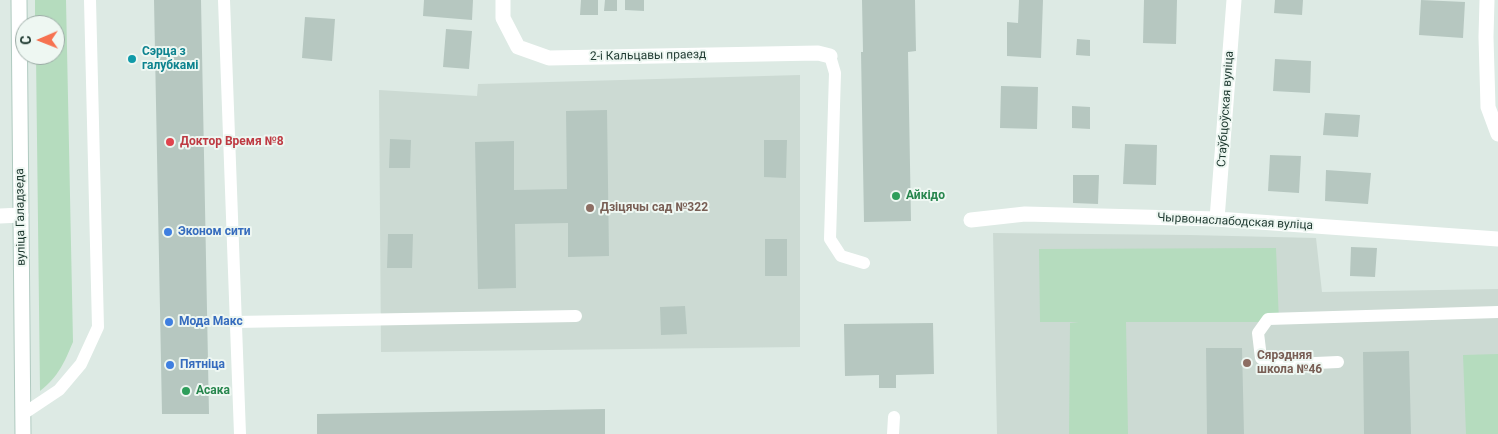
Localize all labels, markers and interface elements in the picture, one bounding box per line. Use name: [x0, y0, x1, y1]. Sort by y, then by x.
north arrow: [15, 15, 65, 65]
text: С: [18, 36, 34, 45]
place label: Сэрца з галубкамі: [142, 45, 199, 73]
street label: 2-і Кальцавы праезд: [590, 48, 706, 64]
street label: Стаўбцоўская вуліца: [1215, 51, 1237, 167]
marker: Сэрца з галубкамі: [126, 53, 138, 65]
place label: Доктор Время №8: [180, 135, 284, 149]
marker: Доктор Время №8: [164, 136, 176, 148]
street label: вуліца Галадзеда: [13, 168, 29, 266]
place label: Айкідо: [906, 189, 945, 203]
marker: Айкідо: [890, 190, 902, 202]
place label: Дзіцячы сад №322: [600, 201, 708, 215]
marker: Дзіцячы сад №322: [584, 202, 596, 214]
street label: Чырвонаслабодская вуліца: [1157, 211, 1313, 233]
place label: Эконом сити: [178, 225, 251, 239]
marker: Эконом сити: [162, 226, 174, 238]
place label: Мода Макс: [179, 315, 243, 329]
marker: Мода Макс: [163, 316, 175, 328]
place label: Сярэдняя школа №46: [1257, 349, 1322, 377]
marker: Сярэдняя школа №46: [1241, 357, 1253, 369]
place label: Пятніца: [180, 358, 225, 372]
marker: Пятніца: [164, 359, 176, 371]
place label: Асака: [196, 384, 230, 398]
marker: Асака: [180, 385, 192, 397]

